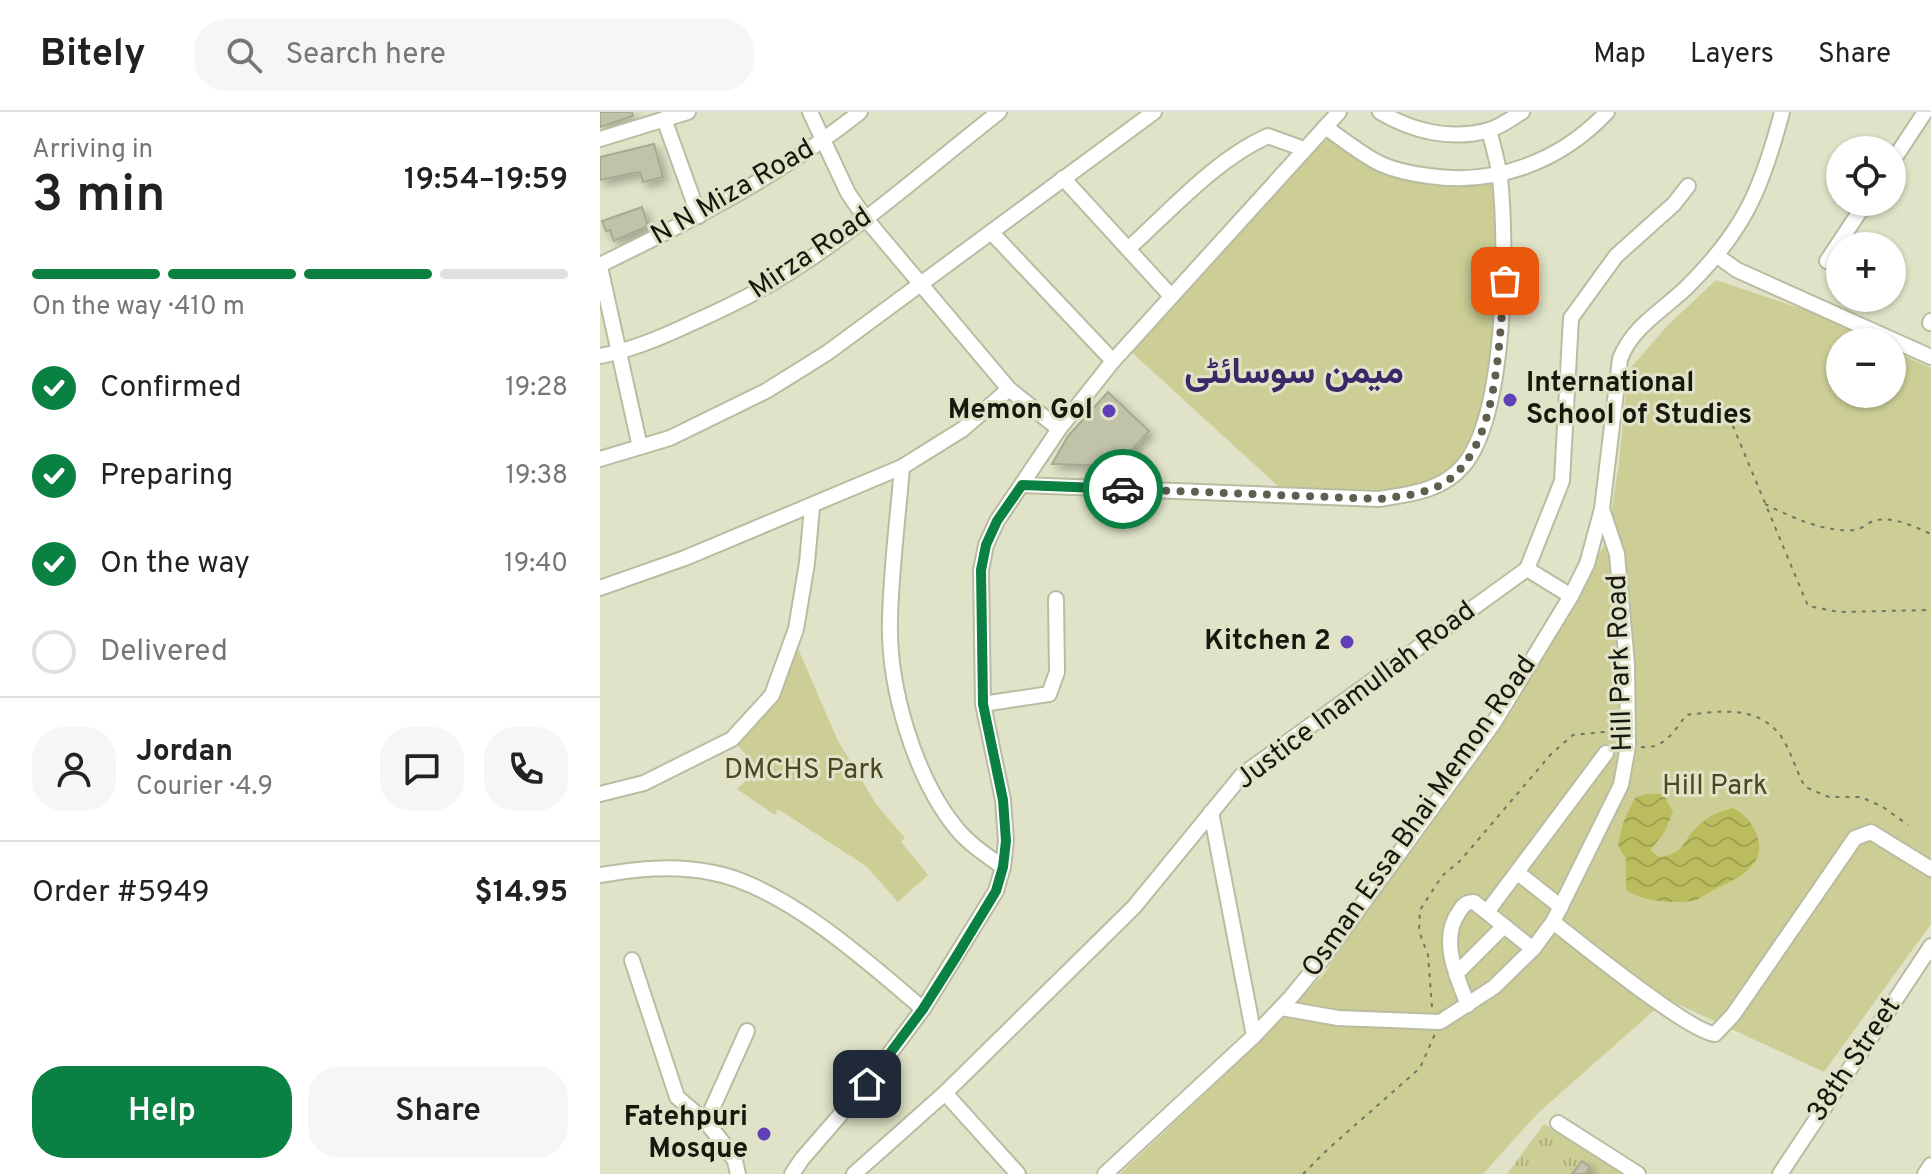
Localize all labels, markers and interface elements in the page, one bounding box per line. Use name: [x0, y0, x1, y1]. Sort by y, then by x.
search box: [194, 19, 754, 91]
text: Bitely: [40, 31, 146, 80]
icon: search: [222, 33, 266, 77]
text: Search here: [286, 37, 446, 74]
text: Map: [1593, 37, 1646, 73]
text: Layers: [1690, 37, 1774, 73]
text: Share: [1818, 37, 1891, 73]
street label: N N Miza Road: [645, 132, 821, 254]
text: Arriving in: [32, 134, 153, 167]
map controls: [1826, 136, 1906, 408]
button: locate: [1826, 136, 1906, 216]
text: 19:54–19:59: [404, 162, 568, 199]
text: 3 min: [32, 164, 165, 230]
street label: Mirza Road: [743, 200, 879, 308]
button: +: [1826, 232, 1906, 312]
pin: [1471, 247, 1539, 315]
icon: bag: [1483, 259, 1527, 303]
text: On the way · 410 m: [32, 291, 245, 324]
button: −: [1826, 328, 1906, 408]
district label: میمن سوسائٹی: [1184, 351, 1404, 397]
icon: check: [32, 366, 76, 410]
place label: International School of Studies: [1526, 366, 1752, 434]
text: Confirmed: [100, 370, 242, 407]
text: 19:28: [505, 372, 568, 405]
marker: International School of Studies: [1501, 391, 1519, 409]
place label: Memon Gol: [948, 393, 1093, 429]
marker: Memon Gol: [1100, 402, 1118, 420]
courier: [1083, 449, 1163, 529]
icon: check: [32, 454, 76, 498]
text: Preparing: [100, 458, 233, 495]
text: 19:38: [505, 460, 568, 493]
icon: car: [1101, 467, 1145, 511]
icon: check: [32, 542, 76, 586]
text: On the way: [100, 546, 250, 583]
text: 19:40: [504, 548, 568, 581]
street label: Hill Park Road: [1600, 574, 1642, 752]
street label: Justice Inamullah Road: [1229, 594, 1483, 798]
place label: Kitchen 2: [1204, 624, 1331, 660]
marker: Kitchen 2: [1338, 633, 1356, 651]
text: Delivered: [100, 634, 228, 671]
street label: Osman Essa Bhai Memon Road: [1295, 649, 1545, 985]
button: person: [32, 727, 116, 811]
button: chat: [380, 727, 464, 811]
button: phone: [484, 727, 568, 811]
text: Jordan: [136, 734, 233, 771]
park label: DMCHS Park: [724, 753, 884, 789]
park label: Hill Park: [1662, 769, 1768, 805]
text: Courier · 4.9: [136, 771, 273, 804]
text: Order #5949: [32, 875, 210, 912]
text: $14.95: [475, 875, 568, 912]
street label: 38th Street: [1800, 991, 1910, 1129]
pin: [833, 1050, 901, 1118]
icon: home: [845, 1062, 889, 1106]
button: Help: [32, 1066, 292, 1158]
button: Share: [308, 1066, 568, 1158]
place label: Fatehpuri Mosque: [624, 1100, 748, 1168]
marker: Fatehpuri Mosque: [755, 1125, 773, 1143]

